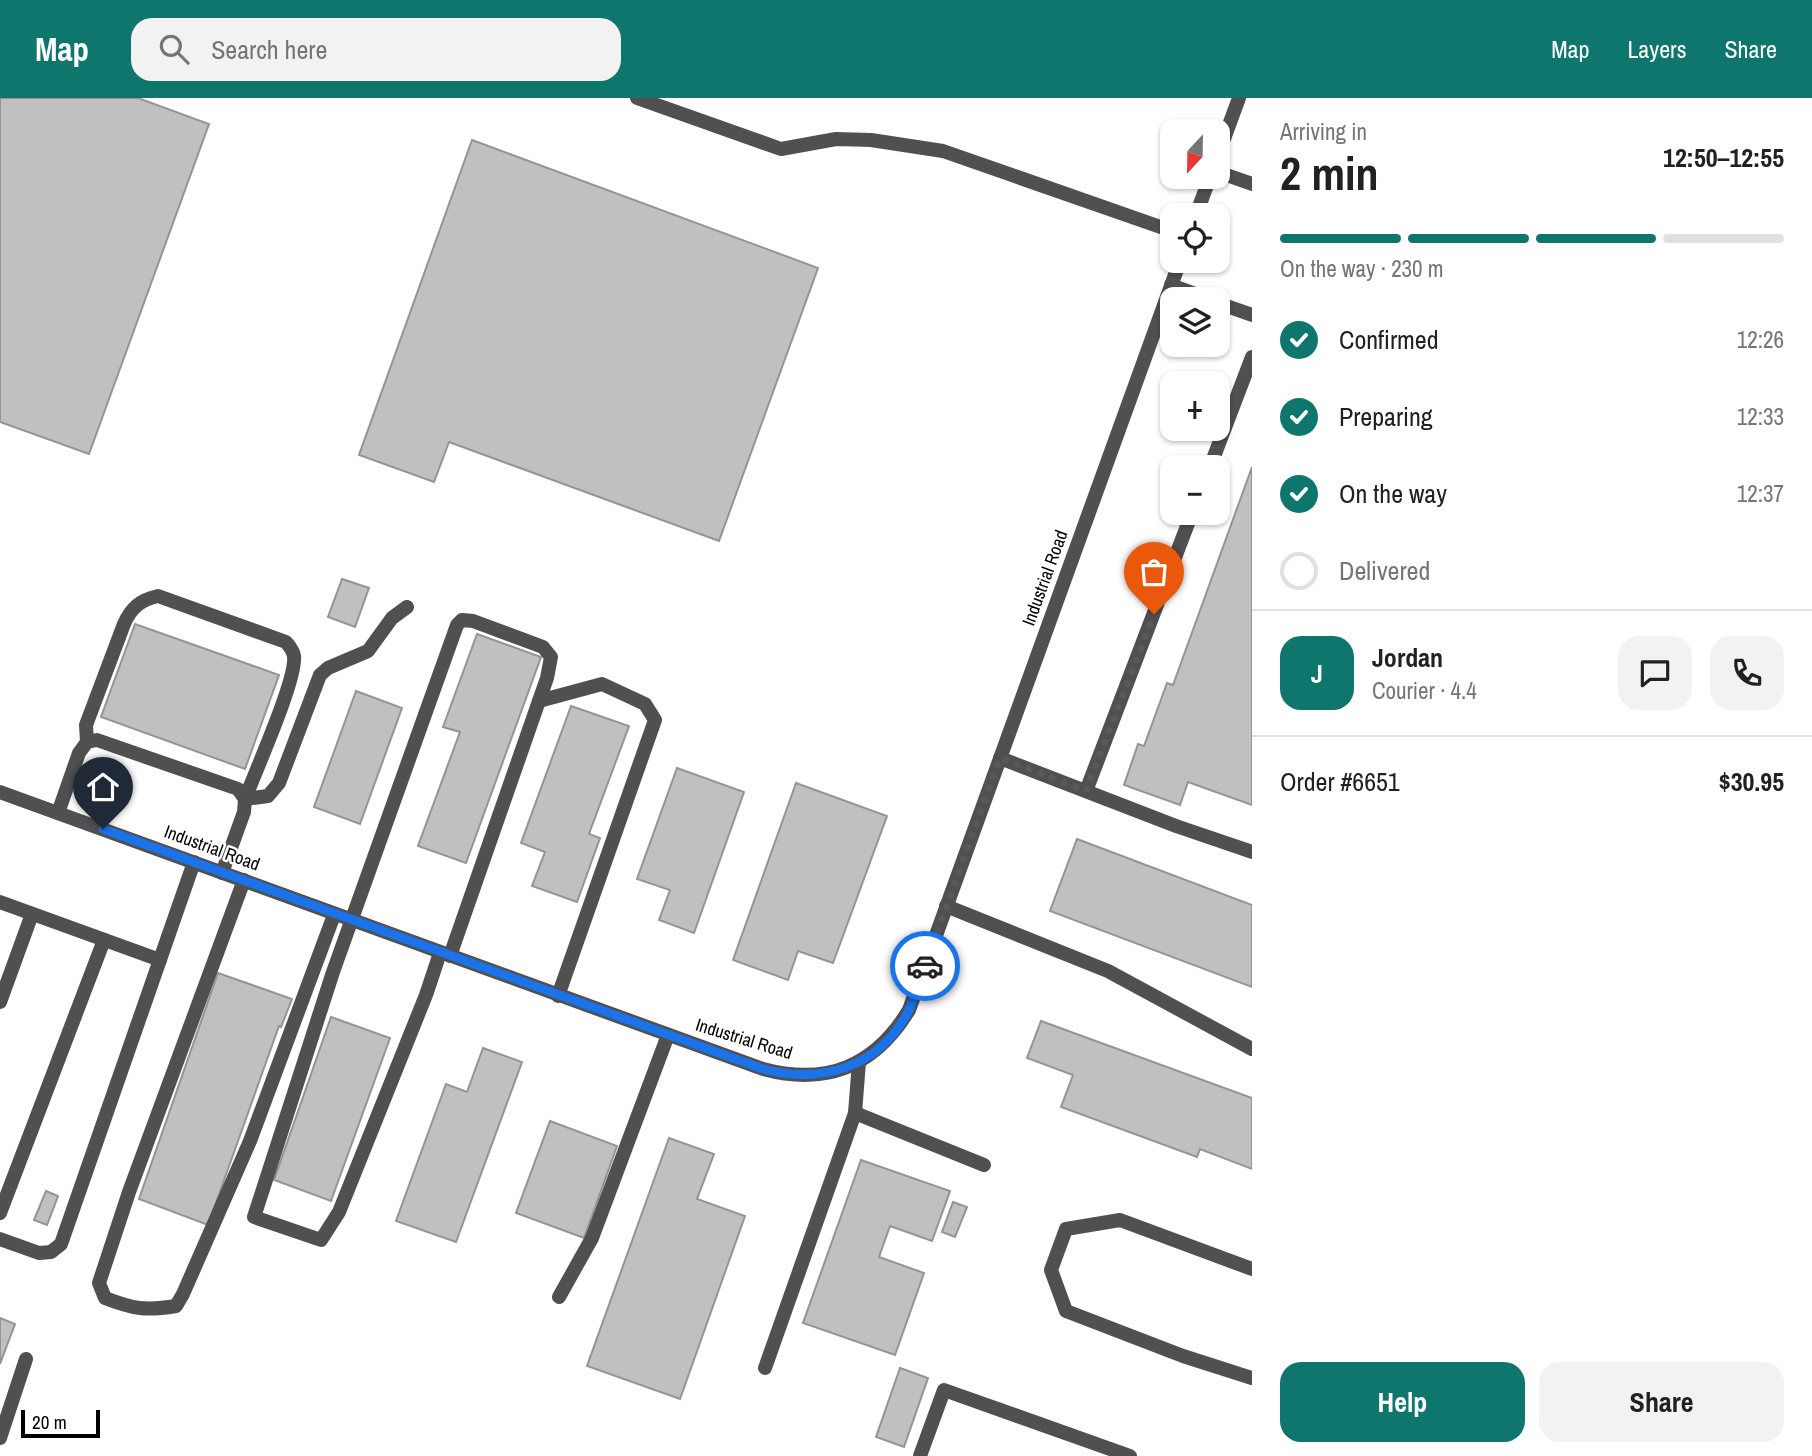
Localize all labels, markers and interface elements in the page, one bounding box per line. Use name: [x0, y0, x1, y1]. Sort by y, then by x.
search box: [131, 18, 621, 81]
text: Map: [35, 27, 89, 71]
icon: search: [155, 30, 193, 68]
text: Search here: [211, 32, 327, 67]
text: Map: [1551, 33, 1589, 65]
text: Layers: [1627, 33, 1686, 65]
text: Share: [1724, 33, 1777, 65]
text: Arriving in: [1280, 116, 1367, 147]
north arrow: [1160, 119, 1230, 189]
map controls: [1160, 119, 1230, 525]
text: 12:50–12:55: [1663, 140, 1784, 175]
text: 2 min: [1280, 142, 1379, 204]
button: locate: [1160, 203, 1230, 273]
text: On the way · 230 m: [1280, 253, 1444, 284]
button: layers: [1160, 287, 1230, 357]
icon: check: [1280, 321, 1318, 359]
text: Confirmed: [1339, 322, 1439, 357]
text: 12:26: [1737, 324, 1784, 355]
button: +: [1160, 371, 1230, 441]
icon: check: [1280, 398, 1318, 436]
text: Preparing: [1339, 399, 1433, 434]
text: 12:33: [1737, 401, 1784, 432]
button: −: [1160, 455, 1230, 525]
icon: check: [1280, 475, 1318, 513]
text: On the way: [1339, 476, 1447, 511]
text: 12:37: [1737, 478, 1784, 509]
street label: Industrial Road: [1016, 527, 1073, 629]
pin: [1124, 542, 1184, 614]
icon: bag: [1135, 553, 1173, 591]
text: Delivered: [1339, 553, 1430, 588]
button: chat: [1618, 636, 1692, 710]
button: phone: [1710, 636, 1784, 710]
text: Jordan: [1372, 640, 1443, 675]
text: J: [1311, 656, 1323, 691]
text: Courier · 4.4: [1372, 675, 1477, 706]
pin: [73, 757, 133, 829]
text: Order #6651: [1280, 764, 1400, 799]
text: $30.95: [1719, 764, 1784, 799]
icon: home: [84, 768, 122, 806]
street label: Industrial Road: [161, 819, 263, 876]
courier: [890, 931, 960, 1001]
icon: car: [906, 947, 944, 985]
street label: Industrial Road: [693, 1012, 796, 1065]
button: Help: [1280, 1362, 1525, 1442]
button: Share: [1539, 1362, 1784, 1442]
scale bar: [21, 1407, 100, 1439]
text: 20 m: [32, 1409, 67, 1435]

